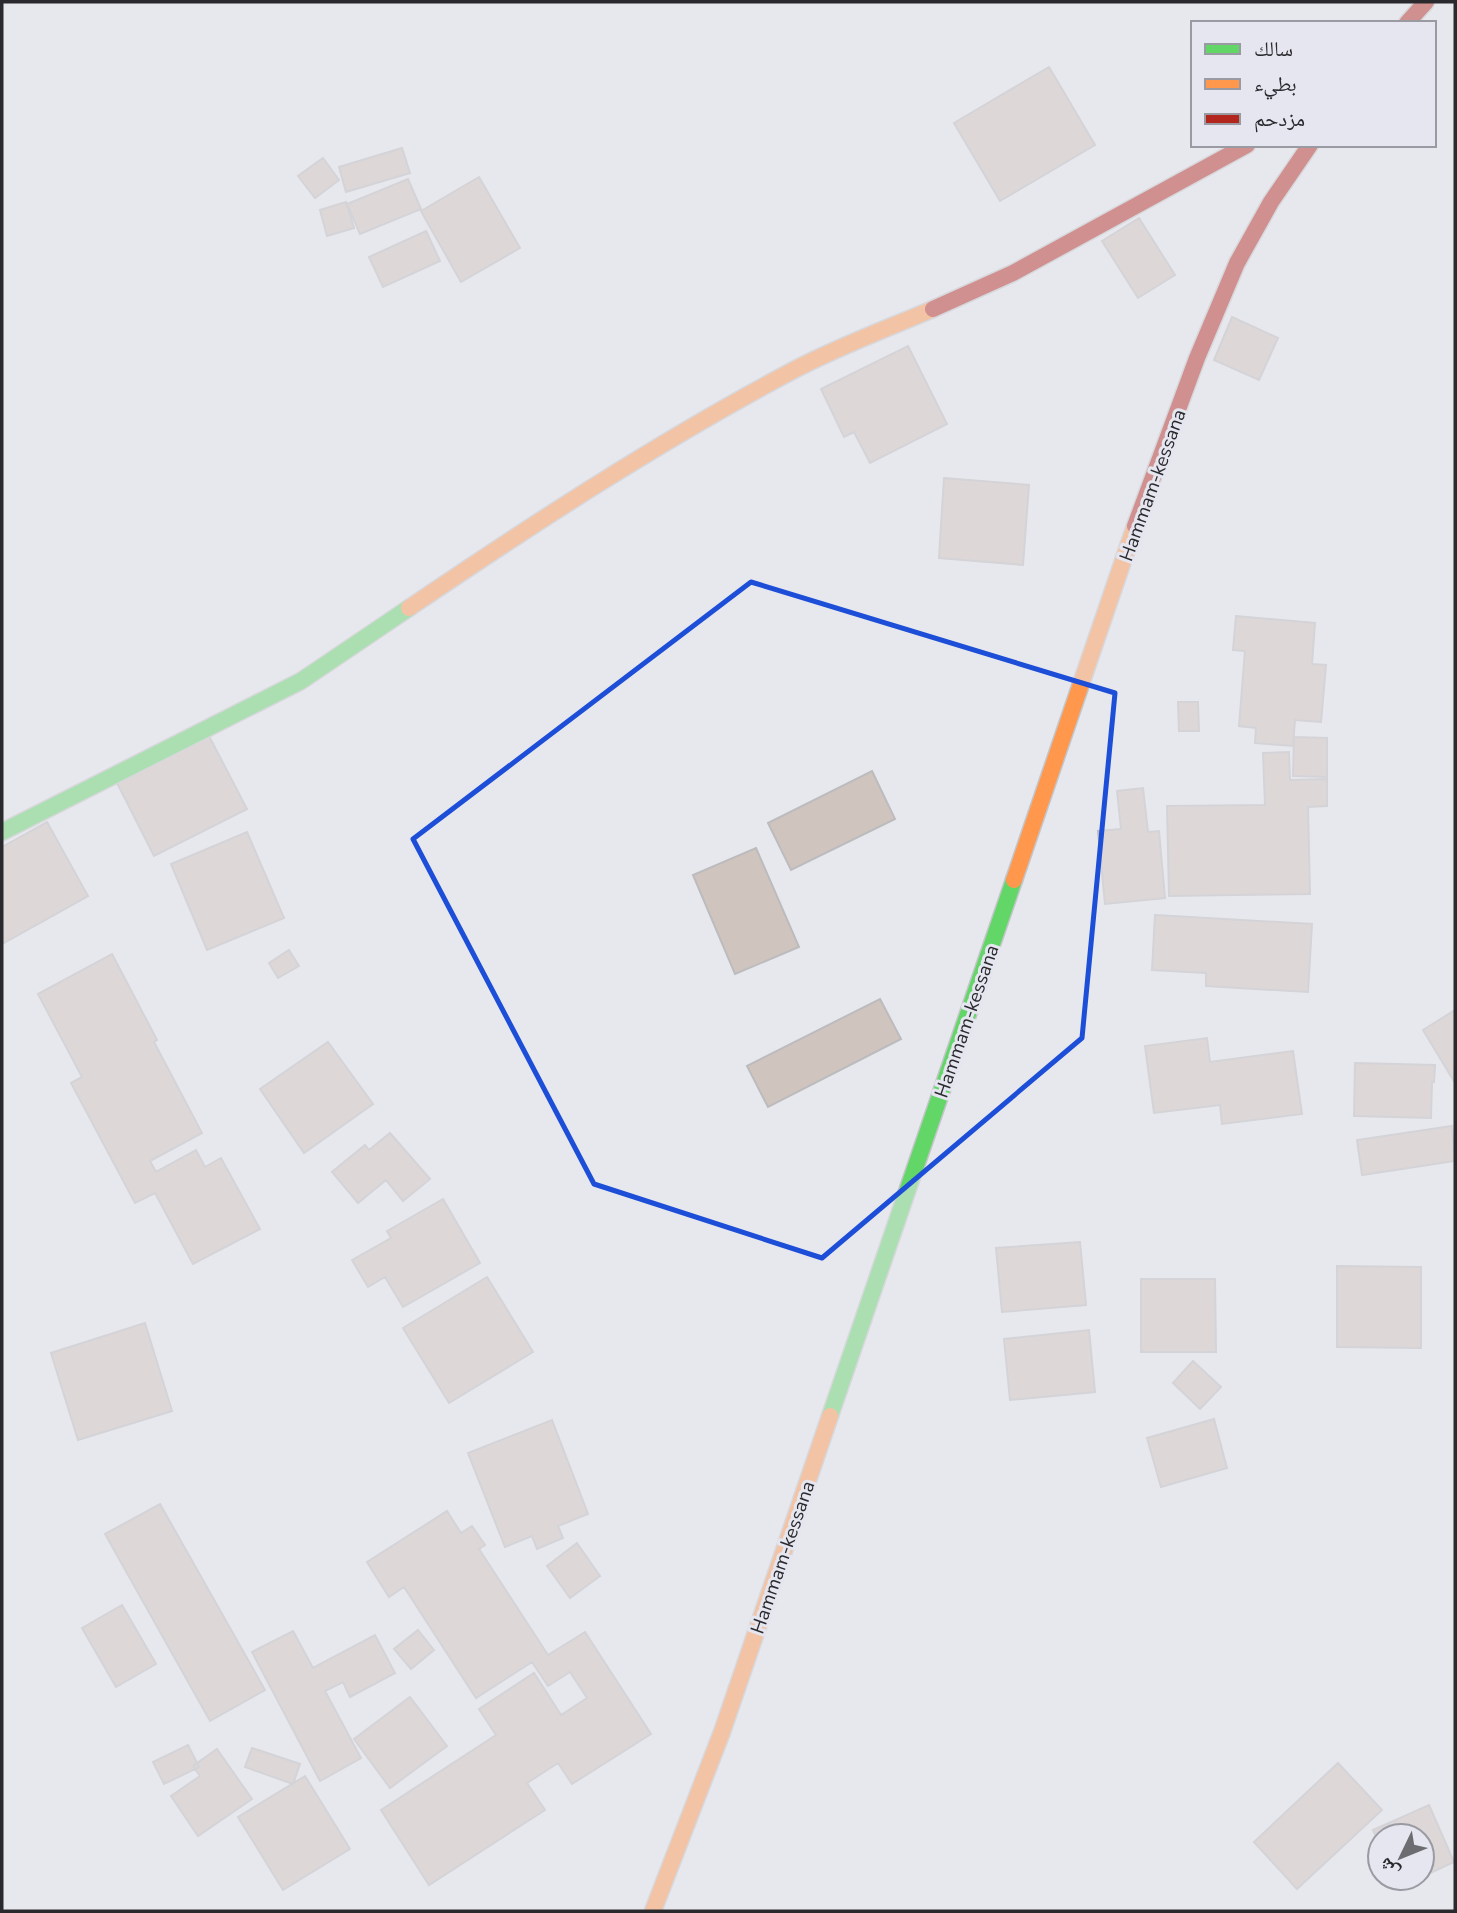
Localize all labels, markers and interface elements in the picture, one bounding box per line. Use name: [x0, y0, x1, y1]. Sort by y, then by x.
legend: [1191, 21, 1436, 147]
text: سالك: [1254, 35, 1293, 63]
text: بطيء: [1254, 70, 1297, 100]
text: مزدحم: [1254, 105, 1305, 133]
street label: Hammam-kessana: [1113, 406, 1193, 565]
street label: Hammam-kessana: [929, 941, 1005, 1101]
street label: Hammam-kessana: [745, 1477, 821, 1637]
north arrow: [1366, 1822, 1436, 1892]
text: ش: [1373, 1852, 1406, 1884]

